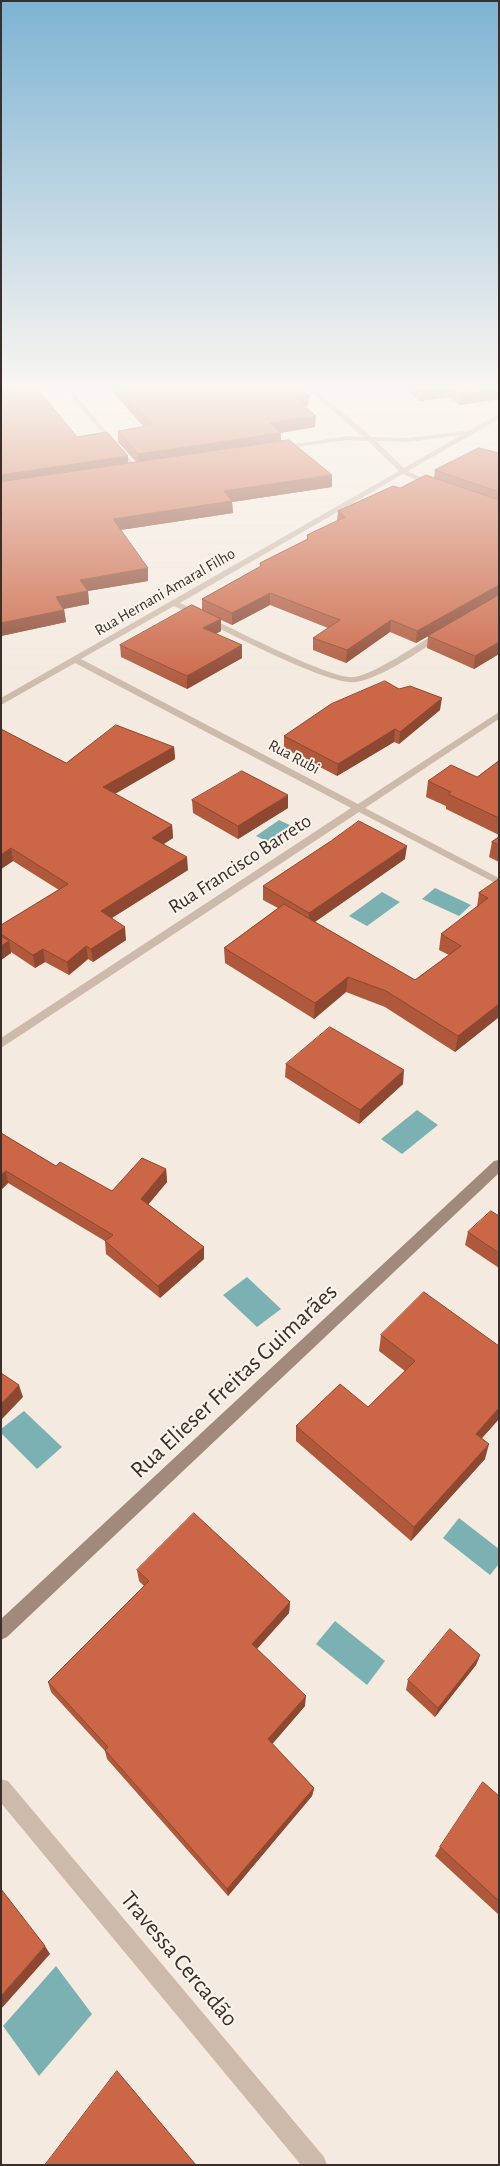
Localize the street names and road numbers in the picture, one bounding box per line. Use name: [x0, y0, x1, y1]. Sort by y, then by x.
street label: Rua Hernani Amaral Filho: [91, 544, 239, 640]
street label: Rua Rubi: [265, 735, 323, 779]
street label: Rua Francisco Barreto: [164, 809, 316, 919]
street label: Rua Elieser Freitas Guimarães: [125, 1278, 343, 1484]
street label: Travessa Cercadão: [114, 1885, 244, 2033]

